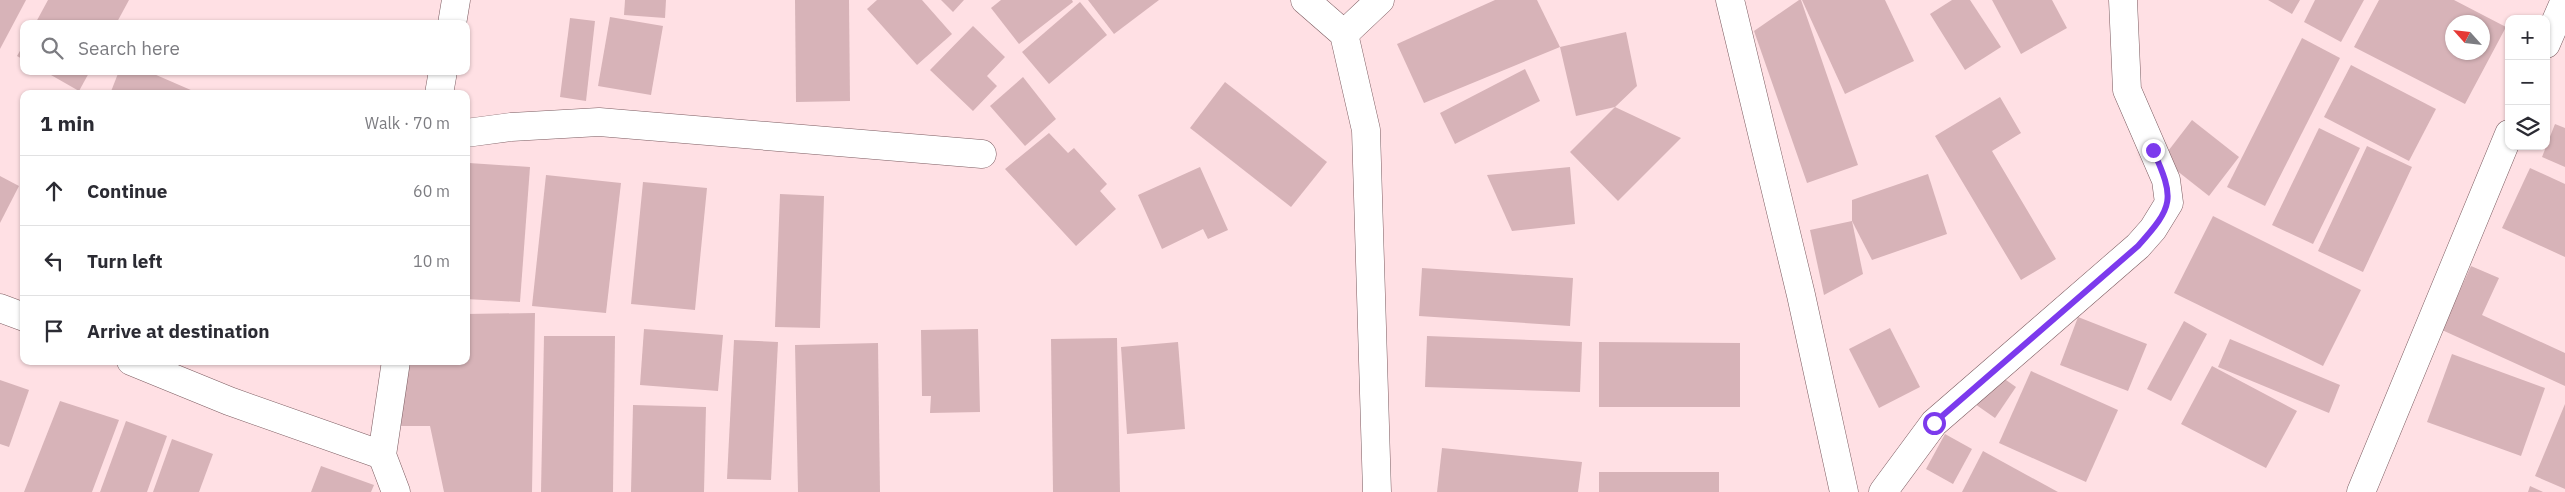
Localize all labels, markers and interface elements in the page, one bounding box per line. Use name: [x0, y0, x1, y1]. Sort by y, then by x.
north arrow: [2445, 15, 2490, 60]
map controls: [2505, 15, 2550, 150]
button: +: [2505, 15, 2550, 60]
search box: [20, 20, 470, 75]
icon: search: [38, 34, 66, 62]
text: Search here: [78, 36, 180, 60]
button: −: [2505, 60, 2550, 105]
button: layers: [2505, 105, 2550, 150]
text: 1 min: [40, 109, 95, 137]
text: Walk · 70 m: [365, 113, 450, 133]
route end: [2142, 139, 2165, 162]
icon: ahead: [40, 177, 68, 205]
text: Continue: [87, 179, 167, 203]
text: 60 m: [413, 181, 450, 201]
icon: left: [40, 247, 68, 275]
text: Turn left: [87, 249, 163, 273]
text: 10 m: [413, 251, 450, 271]
icon: arrive: [40, 317, 68, 345]
text: Arrive at destination: [87, 319, 270, 343]
route start: [1923, 412, 1946, 435]

